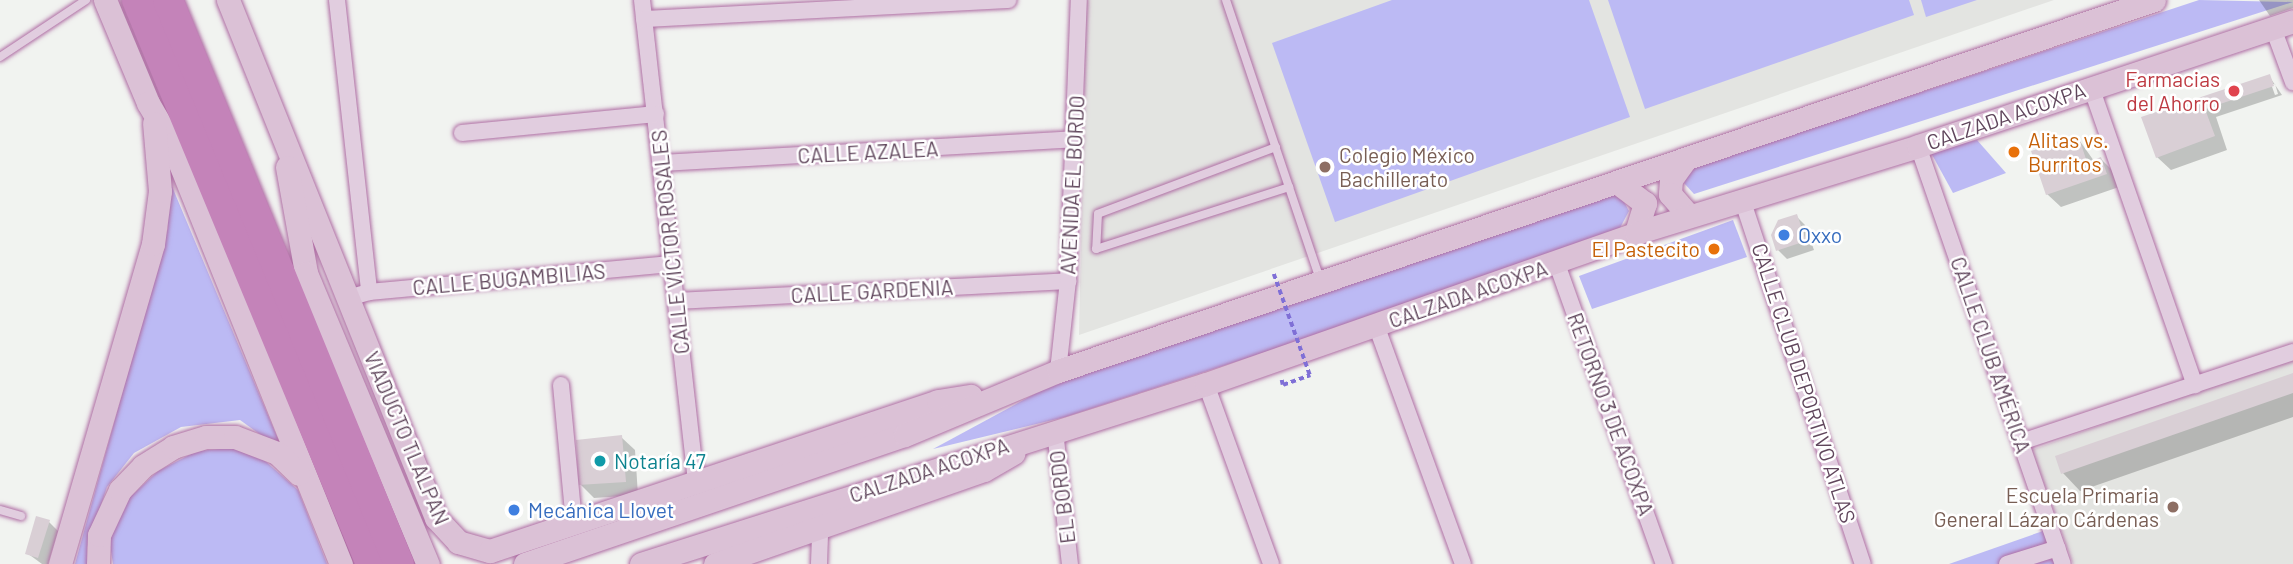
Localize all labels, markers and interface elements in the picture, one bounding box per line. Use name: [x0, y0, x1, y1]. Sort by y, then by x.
place label: Farmacias del Ahorro: [2125, 66, 2220, 116]
street label: CALZADA ACOXPA: [1923, 77, 2089, 155]
marker: Farmacias del Ahorro: [2226, 83, 2242, 99]
street label: AVENIDA EL BORDO: [1055, 95, 1089, 275]
place label: Alitas vs. Burritos: [2028, 127, 2109, 177]
street label: CALLE VÍCTOR ROSALES: [646, 129, 694, 355]
street label: CALLE AZALEA: [797, 136, 939, 168]
place label: Colegio México Bachillerato: [1339, 142, 1475, 192]
marker: Alitas vs. Burritos: [2006, 144, 2022, 160]
marker: Colegio México Bachillerato: [1317, 159, 1333, 175]
place label: Oxxo: [1798, 222, 1842, 248]
marker: Oxxo: [1776, 227, 1792, 243]
place label: El Pastecito: [1592, 236, 1700, 262]
street label: CALLE CLUB DEPORTIVO ATLAS: [1747, 240, 1861, 526]
marker: El Pastecito: [1706, 241, 1722, 257]
street label: CALLE CLUB AMÉRICA: [1946, 253, 2036, 457]
street label: CALZADA ACOXPA: [1385, 255, 1551, 333]
street label: CALLE BUGAMBILIAS: [411, 258, 607, 300]
street label: CALLE GARDENIA: [790, 274, 954, 308]
street label: RETORNO 3 DE ACOXPA: [1563, 309, 1659, 519]
street label: VIADUCTO TLALPAN: [359, 348, 455, 528]
street label: CALZADA ACOXPA: [846, 432, 1012, 508]
place label: Notaría 47: [614, 448, 706, 474]
street label: EL BORDO: [1044, 449, 1080, 545]
marker: Notaría 47: [592, 453, 608, 469]
place label: Escuela Primaria General Lázaro Cárdenas: [1934, 482, 2159, 532]
place label: Mecánica Llovet: [528, 497, 674, 523]
marker: Escuela Primaria General Lázaro Cárdenas: [2165, 499, 2181, 515]
marker: Mecánica Llovet: [506, 502, 522, 518]

